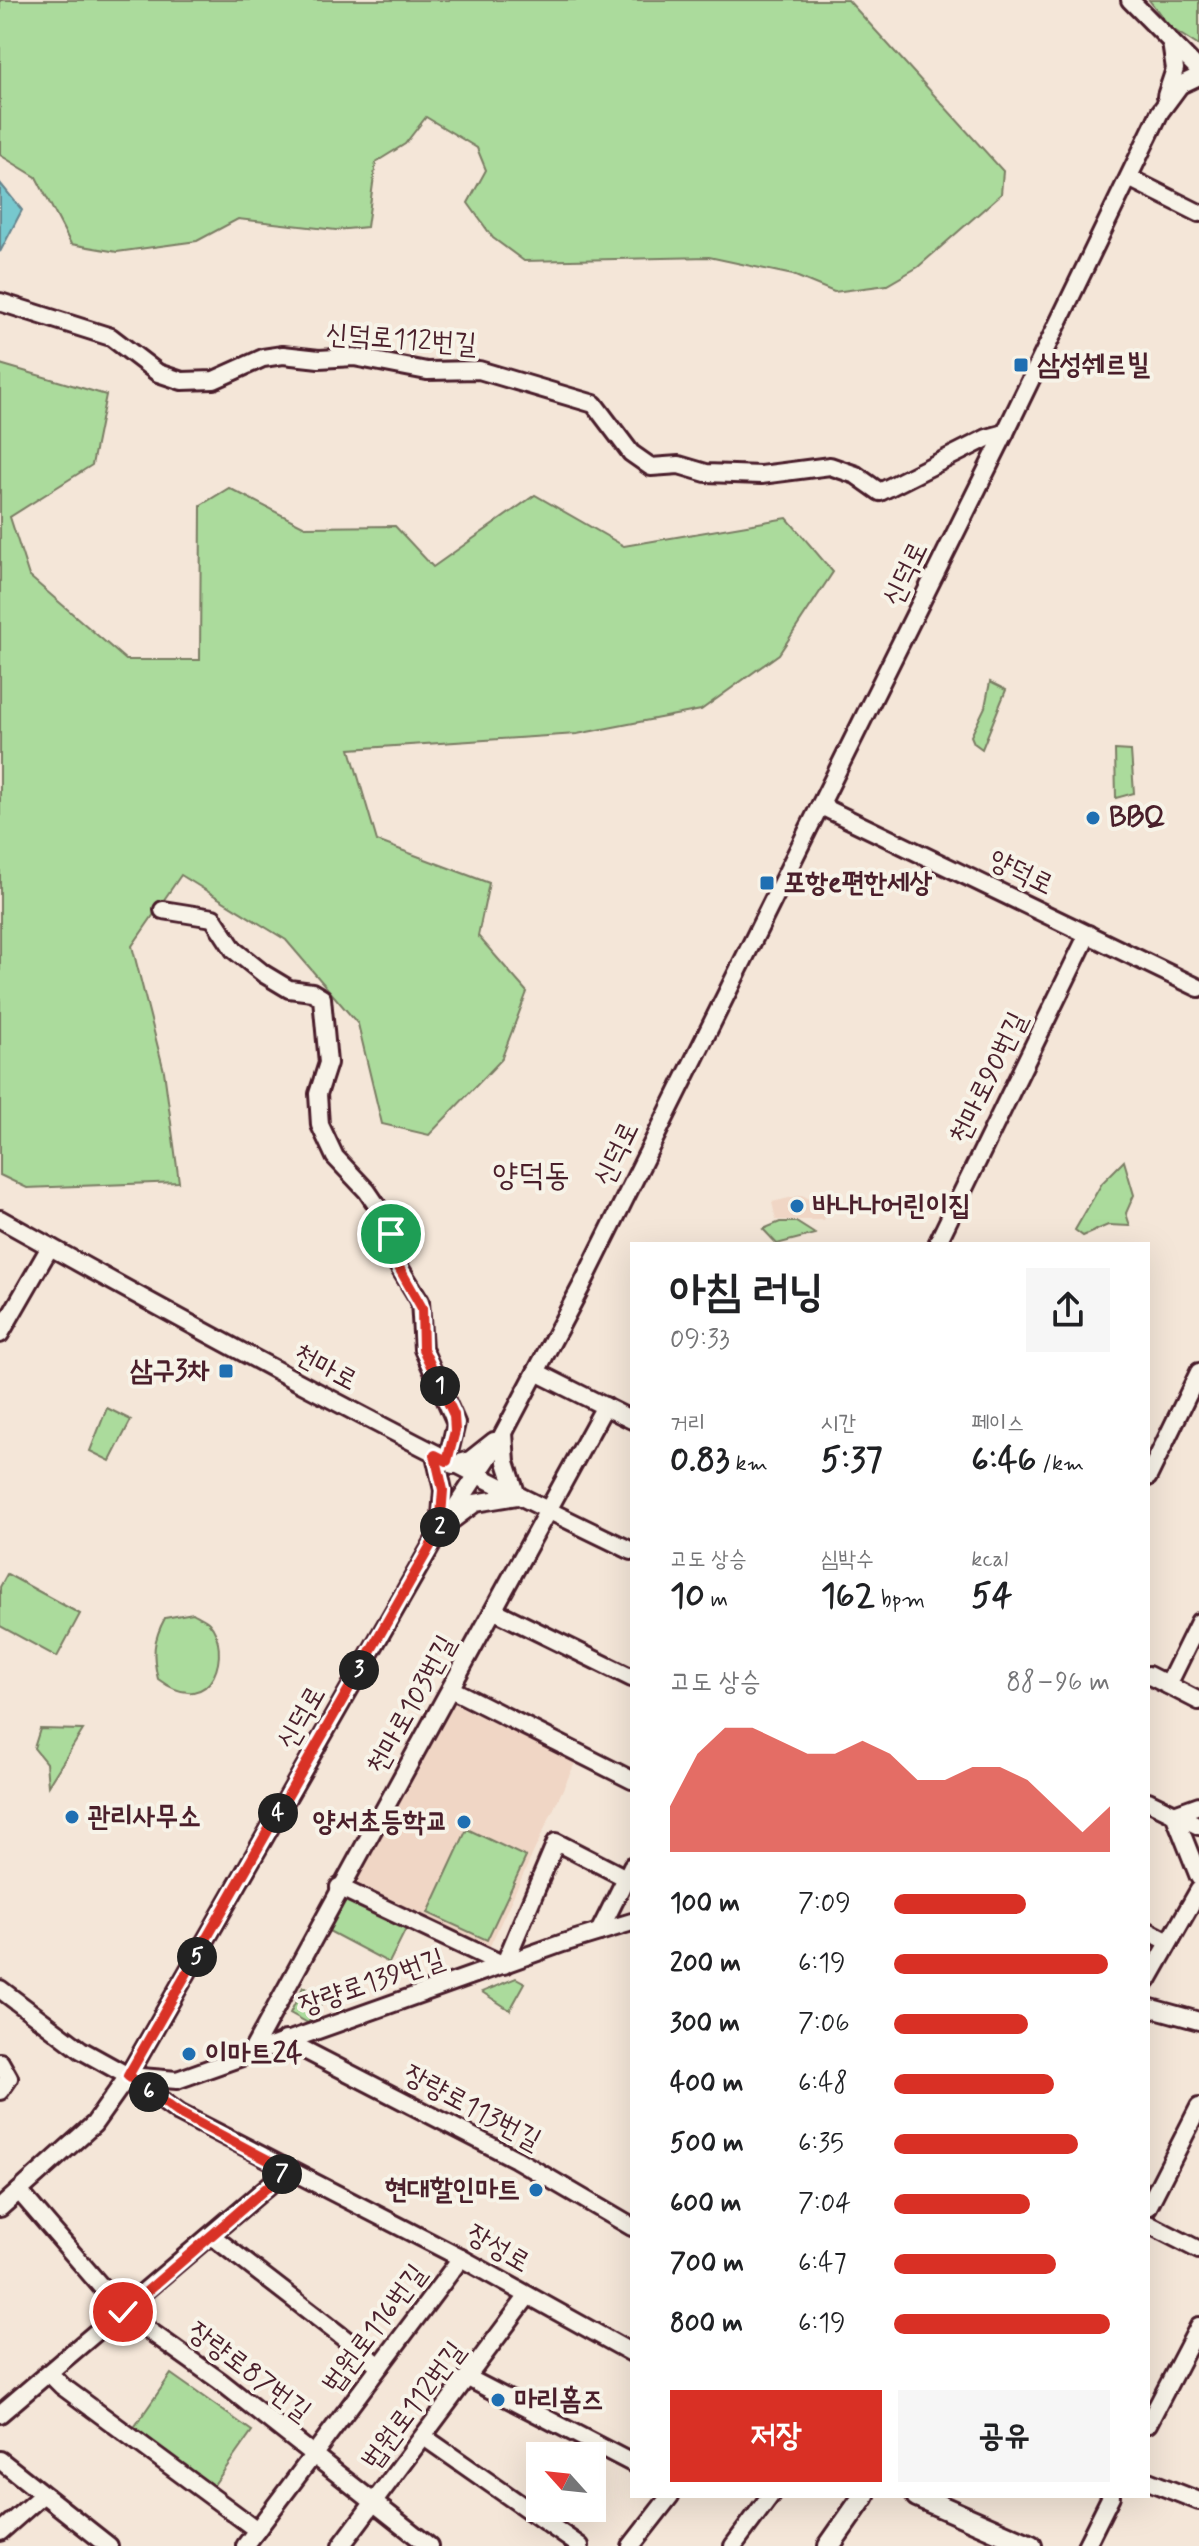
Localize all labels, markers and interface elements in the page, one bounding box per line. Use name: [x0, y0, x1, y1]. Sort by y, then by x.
street label: 신덕로112번길: [324, 316, 478, 364]
place label: 삼성쉐르빌: [1037, 347, 1150, 384]
marker: 삼성쉐르빌: [1012, 356, 1030, 374]
street label: 신덕로: [875, 536, 937, 612]
place label: BBQ: [1109, 800, 1166, 837]
marker: BBQ: [1084, 809, 1102, 827]
street label: 양덕로: [983, 842, 1059, 904]
place label: 포항e편한세상: [783, 865, 932, 902]
marker: 포항e편한세상: [758, 874, 776, 892]
street label: 천마로90번길: [941, 1006, 1037, 1150]
street label: 신덕로: [586, 1116, 648, 1192]
district label: 양덕동: [492, 1155, 570, 1197]
place label: 바나나어린이집: [812, 1188, 971, 1225]
marker: 바나나어린이집: [788, 1197, 806, 1215]
pin: [357, 1200, 425, 1268]
icon: arrive: [369, 1212, 413, 1256]
text: 아침 러닝: [670, 1264, 824, 1322]
button: share: [1026, 1268, 1110, 1352]
text: 09:33: [670, 1323, 730, 1357]
street label: 천마로: [286, 1336, 364, 1400]
place label: 삼구3차: [130, 1353, 210, 1390]
marker: 삼구3차: [217, 1362, 235, 1380]
pin: 1: [420, 1366, 460, 1406]
text: 1: [435, 1372, 445, 1400]
text: 거리: [670, 1410, 705, 1438]
text: 시간: [821, 1410, 856, 1438]
text: 페이스: [971, 1410, 1024, 1438]
text: 0.83: [670, 1438, 730, 1483]
text: 5:37: [821, 1438, 883, 1483]
text: 6:46: [971, 1438, 1036, 1483]
text: km: [730, 1450, 768, 1478]
text: /km: [1036, 1450, 1084, 1478]
pin: 2: [420, 1507, 460, 1547]
text: 2: [435, 1513, 445, 1541]
text: 고도 상승: [670, 1546, 747, 1574]
text: 심박수: [821, 1546, 874, 1574]
text: kcal: [971, 1546, 1008, 1574]
text: 10: [670, 1574, 705, 1619]
text: 162: [821, 1574, 875, 1619]
text: 54: [971, 1574, 1012, 1619]
text: m: [705, 1586, 728, 1614]
text: bpm: [875, 1586, 925, 1614]
street label: 천마로103번길: [360, 1630, 464, 1780]
pin: 3: [339, 1650, 379, 1690]
text: 고도 상승: [670, 1666, 761, 1700]
text: 88–96 m: [1006, 1666, 1110, 1700]
street label: 신덕로: [269, 1679, 335, 1757]
pin: 4: [258, 1793, 298, 1833]
place label: 관리사무소: [88, 1799, 201, 1836]
text: 4: [272, 1799, 284, 1827]
place label: 양서초등학교: [313, 1804, 448, 1841]
marker: 관리사무소: [63, 1808, 81, 1826]
marker: 양서초등학교: [455, 1813, 473, 1831]
text: 100 m: [670, 1887, 740, 1921]
text: 7:09: [798, 1887, 851, 1921]
pin: 5: [177, 1937, 217, 1977]
street label: 장량로139번길: [294, 1941, 450, 2025]
text: 5: [190, 1943, 204, 1971]
text: 200 m: [670, 1947, 741, 1981]
text: 6:19: [798, 1947, 845, 1981]
text: 300 m: [670, 2007, 740, 2041]
text: 7:06: [798, 2007, 850, 2041]
place label: 이마트24: [205, 2036, 303, 2073]
marker: 이마트24: [180, 2045, 198, 2063]
street label: 장량로113번길: [397, 2056, 547, 2160]
text: 400 m: [670, 2067, 743, 2101]
text: 6:48: [798, 2067, 848, 2101]
pin: 6: [129, 2072, 169, 2112]
text: 6: [143, 2078, 155, 2106]
text: 500 m: [670, 2127, 744, 2161]
text: 6:35: [798, 2127, 844, 2161]
pin: 7: [262, 2154, 302, 2194]
text: 7: [275, 2160, 289, 2188]
place label: 현대할인마트: [385, 2172, 520, 2209]
marker: 현대할인마트: [527, 2181, 545, 2199]
text: 600 m: [670, 2187, 742, 2221]
text: 7:04: [798, 2187, 851, 2221]
street label: 장성로: [459, 2216, 537, 2282]
text: 700 m: [670, 2247, 744, 2281]
text: 6:47: [798, 2247, 846, 2281]
street label: 법원로116번길: [314, 2257, 436, 2401]
pin: [89, 2278, 157, 2346]
icon: check: [101, 2290, 145, 2334]
text: 800 m: [670, 2307, 743, 2341]
text: 6:19: [798, 2307, 845, 2341]
street label: 장량로87번길: [180, 2313, 318, 2431]
street label: 법원로112번길: [354, 2334, 474, 2478]
place label: 마리홈즈: [514, 2382, 604, 2419]
button: 저장: [670, 2390, 882, 2482]
button: 공유: [898, 2390, 1110, 2482]
marker: 마리홈즈: [489, 2391, 507, 2409]
north arrow: [526, 2442, 606, 2522]
map controls: [526, 2442, 606, 2522]

